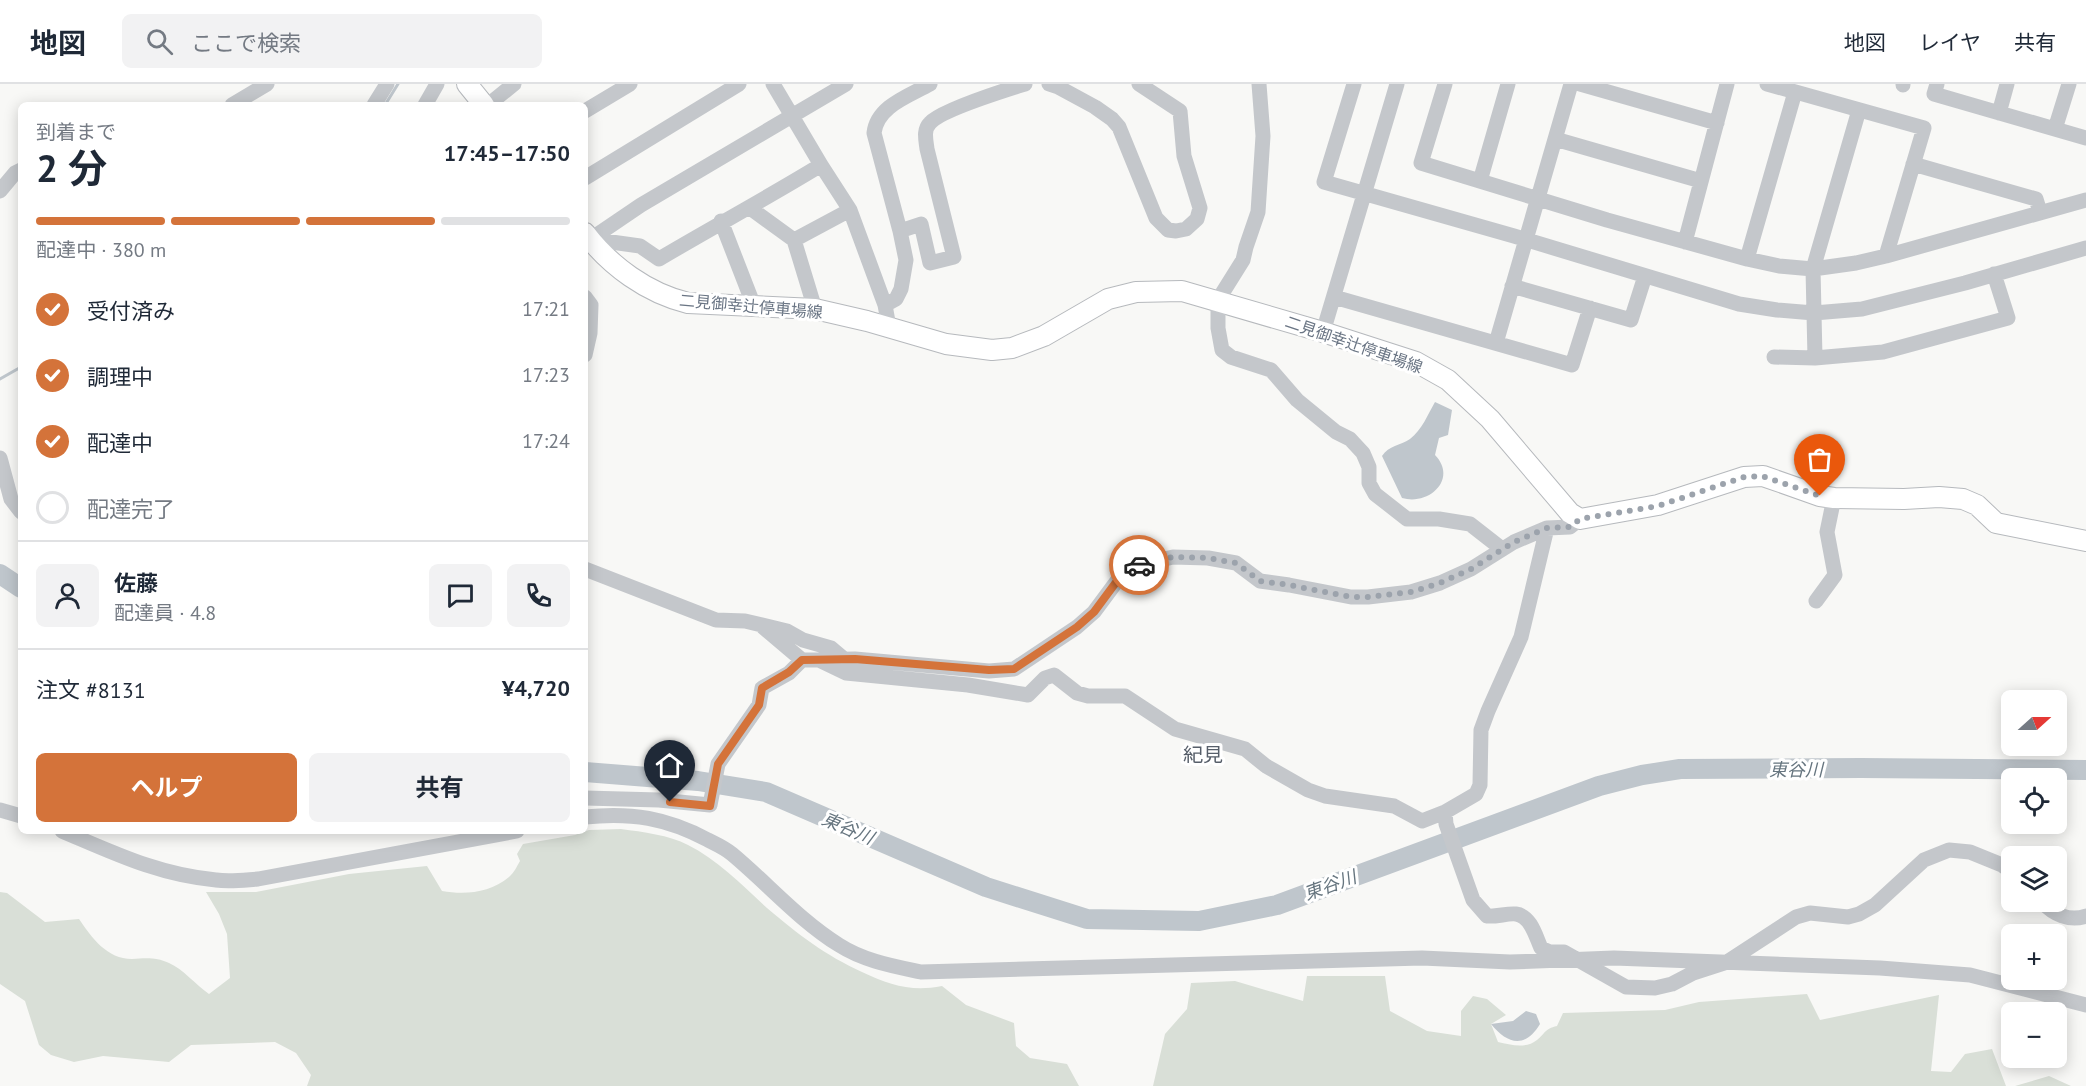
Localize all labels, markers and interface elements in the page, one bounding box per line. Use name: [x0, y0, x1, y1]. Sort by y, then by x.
search box: [122, 14, 542, 68]
text: 地図: [30, 24, 86, 61]
icon: search: [143, 25, 176, 58]
text: ここで検索: [191, 29, 301, 57]
text: 地図: [1844, 29, 1886, 56]
text: レイヤ: [1919, 29, 1981, 56]
text: 共有: [2014, 29, 2056, 56]
text: 到着まで: [36, 119, 116, 145]
text: 17:45–17:50: [444, 139, 570, 167]
text: 2 分: [36, 142, 107, 193]
text: 配達中 · 380 m: [36, 237, 166, 263]
street label: 二見御幸辻停車場線: [678, 290, 824, 322]
icon: check: [36, 293, 69, 326]
text: 17:21: [522, 296, 570, 322]
text: 受付済み: [87, 297, 175, 325]
street label: 二見御幸辻停車場線: [1283, 311, 1425, 377]
icon: check: [36, 359, 69, 392]
text: 17:23: [522, 362, 570, 388]
text: 調理中: [87, 363, 153, 391]
icon: check: [36, 425, 69, 458]
text: 17:24: [522, 428, 570, 454]
text: 配達中: [87, 429, 153, 457]
pin: [1794, 434, 1845, 496]
icon: bag: [1803, 443, 1836, 476]
text: 配達完了: [87, 495, 175, 523]
courier: [1109, 535, 1169, 595]
icon: car: [1123, 549, 1156, 582]
button: person: [36, 564, 99, 627]
button: chat: [429, 564, 492, 627]
button: phone: [507, 564, 570, 627]
text: 佐藤: [114, 569, 158, 597]
text: 配達員 · 4.8: [114, 600, 216, 626]
text: ¥4,720: [502, 674, 570, 702]
text: 注文 #8131: [36, 676, 146, 704]
north arrow: [2001, 690, 2067, 756]
map controls: [2001, 690, 2067, 1068]
pin: [644, 740, 695, 802]
district label: 紀見: [1183, 742, 1223, 768]
icon: home: [653, 749, 686, 782]
button: ヘルプ: [36, 753, 297, 822]
button: 共有: [309, 753, 570, 822]
water label: 東谷川: [1769, 758, 1825, 781]
button: locate: [2001, 768, 2067, 834]
water label: 東谷川: [819, 807, 879, 850]
button: layers: [2001, 846, 2067, 912]
water label: 東谷川: [1301, 864, 1361, 905]
button: +: [2001, 924, 2067, 990]
button: −: [2001, 1002, 2067, 1068]

